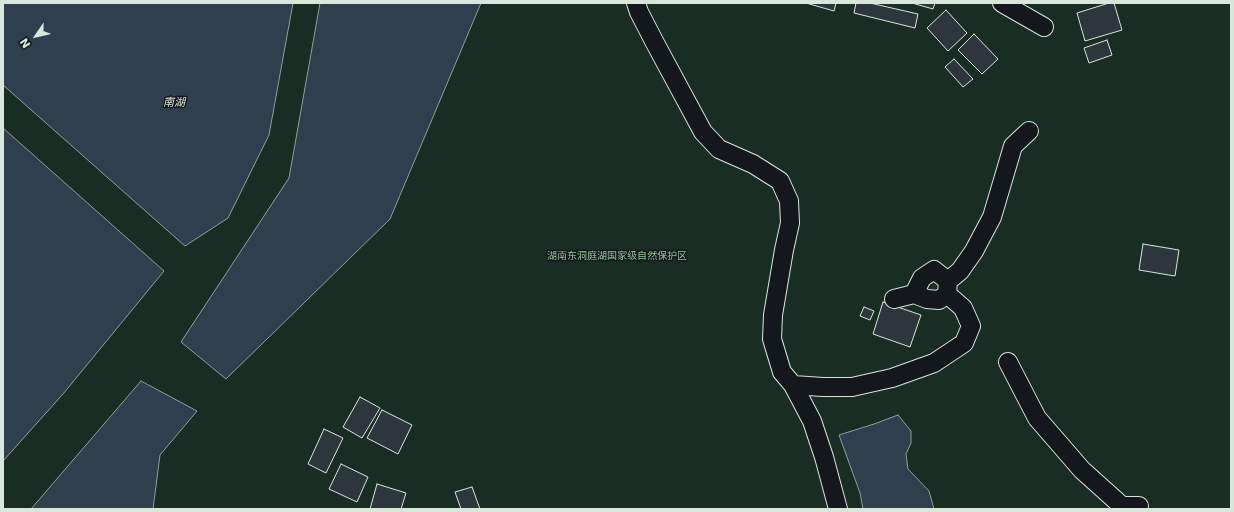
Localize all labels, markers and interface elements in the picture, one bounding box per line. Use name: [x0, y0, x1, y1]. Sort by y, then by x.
north arrow: [16, 16, 56, 56]
text: N: [18, 36, 34, 50]
water label: 南湖: [163, 96, 185, 110]
park label: 湖南东洞庭湖国家级自然保护区: [547, 250, 687, 262]

